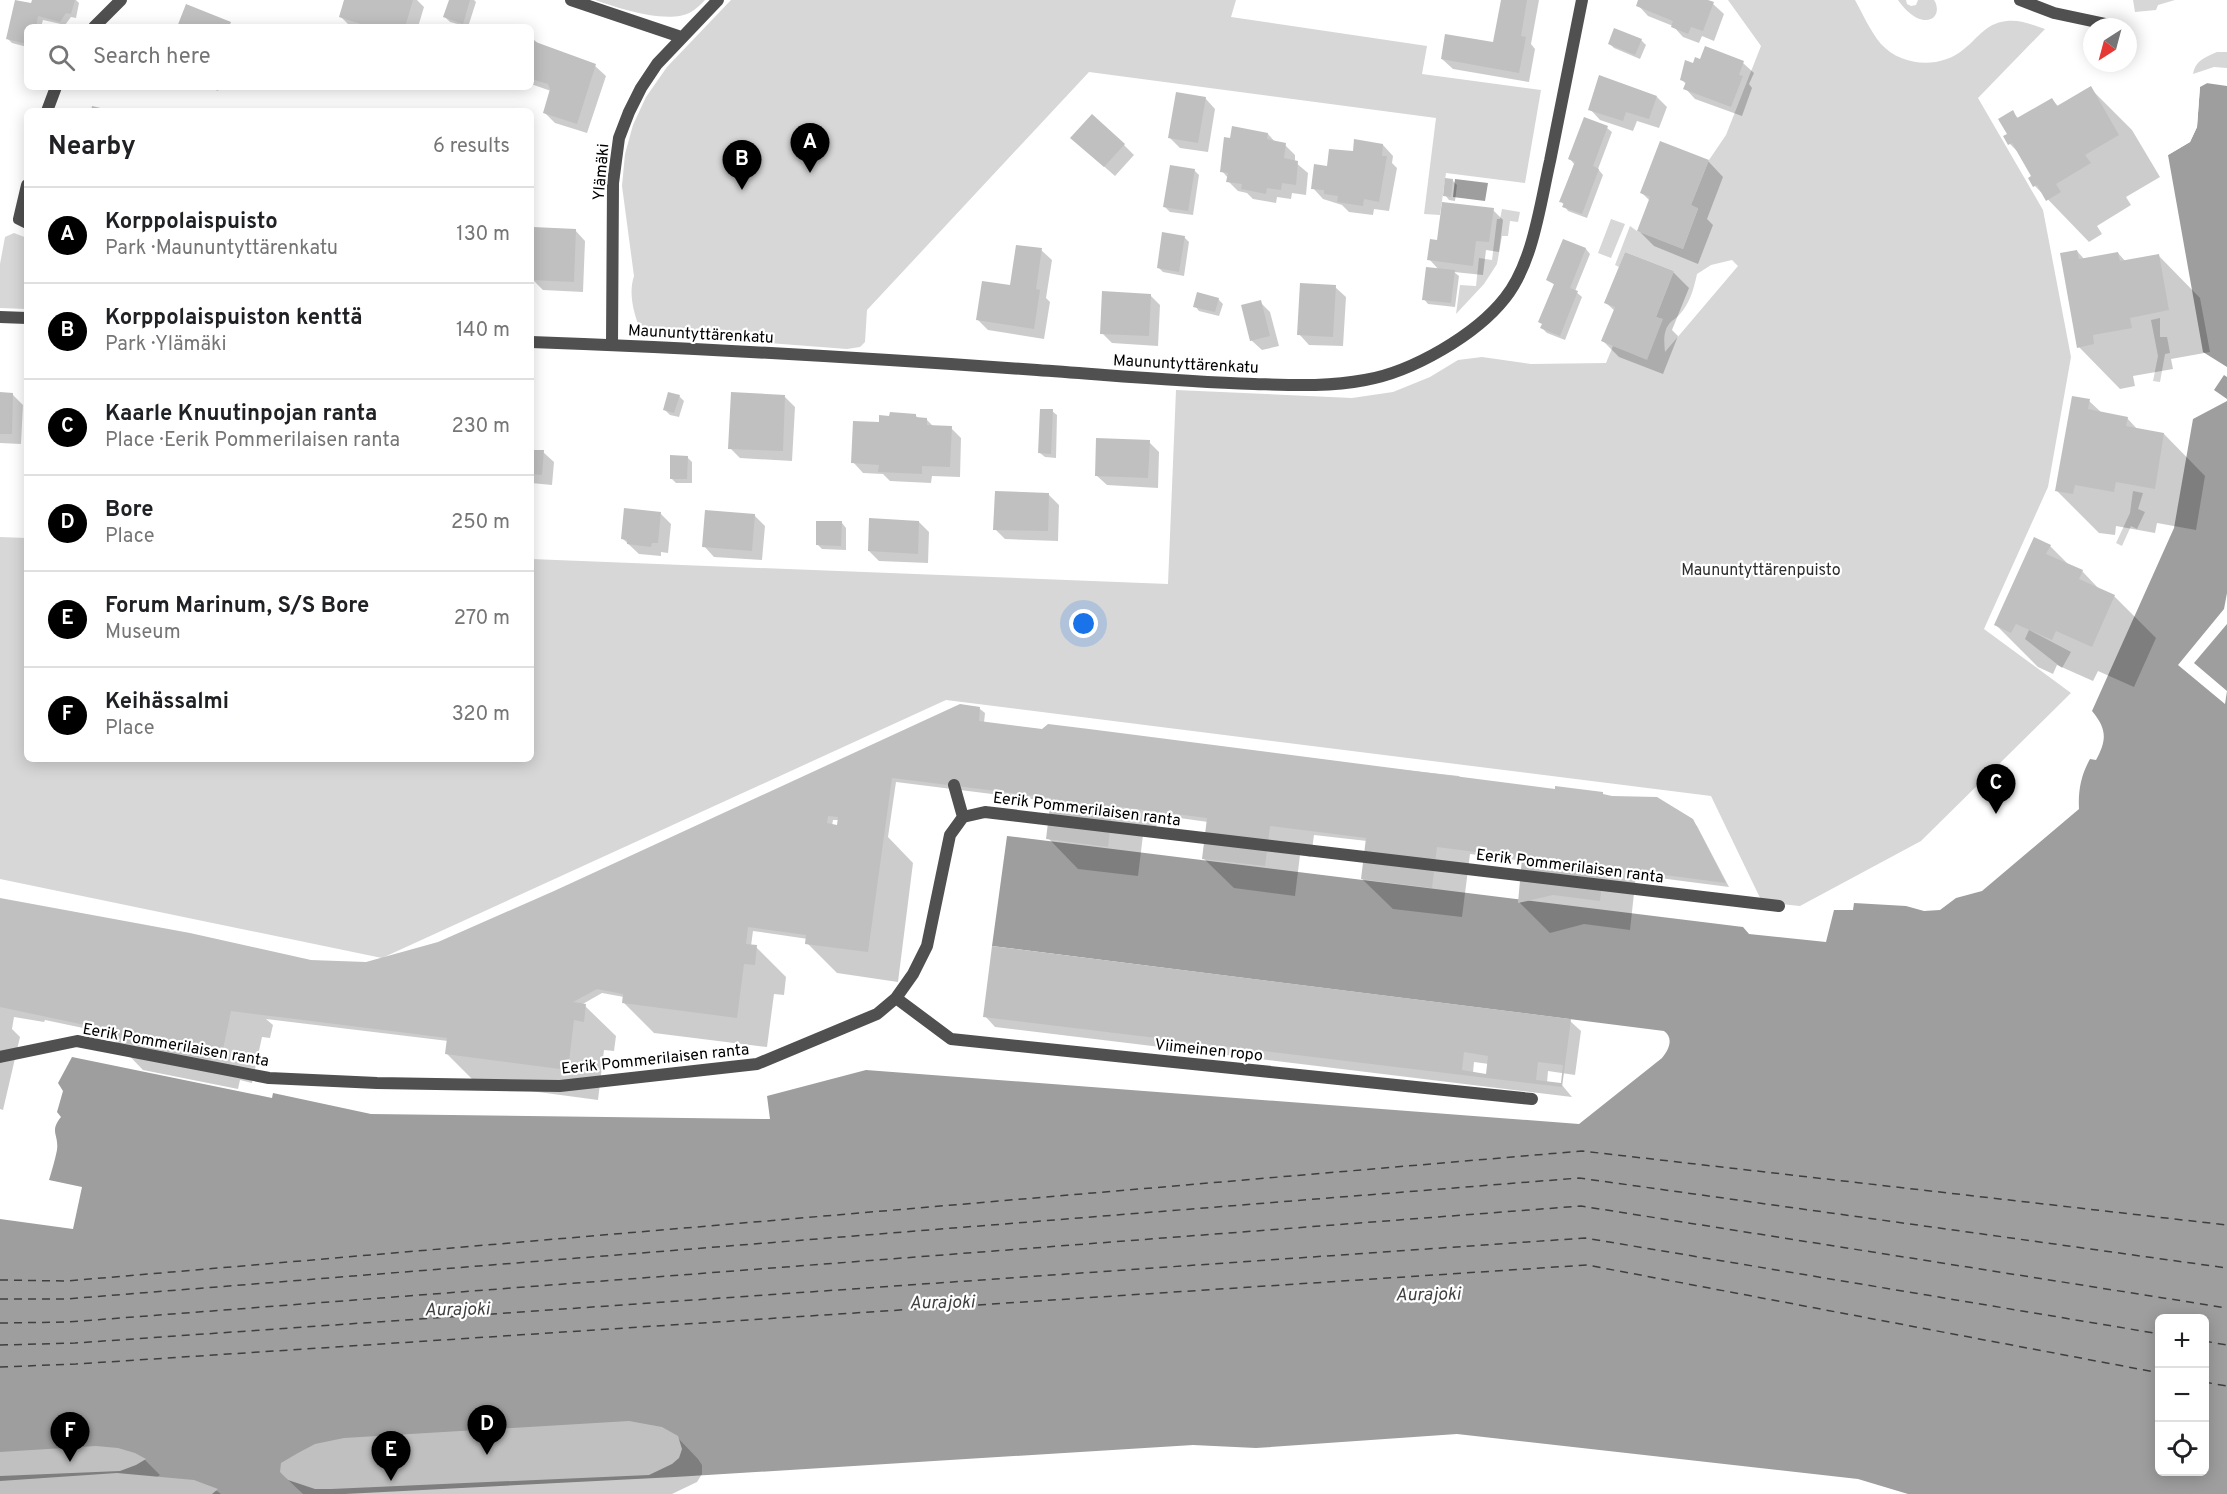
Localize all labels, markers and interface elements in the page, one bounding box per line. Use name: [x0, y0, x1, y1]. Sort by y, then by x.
north arrow: [2083, 18, 2137, 72]
search box: [24, 24, 534, 90]
icon: search: [45, 41, 78, 74]
text: Search here: [93, 44, 211, 71]
pin: A: [790, 124, 830, 173]
text: Nearby: [48, 131, 136, 164]
text: 6 results: [433, 134, 510, 160]
pin: B: [722, 140, 762, 190]
street label: Ylämäki: [590, 143, 614, 202]
text: Korppolaispuisto: [105, 209, 278, 236]
text: A: [60, 222, 75, 248]
text: 130 m: [456, 222, 510, 248]
text: Park · Maununtyttärenkatu: [105, 236, 338, 262]
text: Korppolaispuiston kenttä: [105, 305, 362, 332]
text: B: [61, 318, 74, 344]
text: 140 m: [456, 318, 510, 344]
street label: Maununtyttärenkatu: [628, 321, 774, 349]
text: Park · Ylämäki: [105, 332, 227, 358]
street label: Maununtyttärenkatu: [1113, 351, 1259, 379]
text: Kaarle Knuutinpojan ranta: [105, 401, 377, 428]
text: C: [61, 414, 74, 440]
text: 230 m: [451, 414, 510, 440]
text: Place · Eerik Pommerilaisen ranta: [105, 428, 400, 454]
text: Bore: [105, 497, 153, 524]
text: D: [60, 510, 75, 536]
text: 250 m: [451, 510, 510, 536]
text: Place: [105, 524, 155, 550]
park label: Maununtyttärenpuisto: [1681, 561, 1841, 581]
text: Forum Marinum, S/S Bore: [105, 593, 369, 620]
text: E: [61, 606, 74, 632]
text: 270 m: [454, 606, 510, 632]
your location: [1069, 609, 1098, 638]
text: Museum: [105, 620, 181, 646]
text: Keihässalmi: [105, 689, 229, 716]
text: F: [62, 702, 73, 728]
text: 320 m: [452, 702, 510, 728]
text: Place: [105, 716, 155, 742]
pin: C: [1976, 764, 2016, 814]
street label: Eerik Pommerilaisen ranta: [992, 789, 1182, 831]
street label: Eerik Pommerilaisen ranta: [1475, 846, 1665, 888]
street label: Eerik Pommerilaisen ranta: [81, 1020, 270, 1072]
street label: Viimeinen ropo: [1154, 1035, 1264, 1067]
street label: Eerik Pommerilaisen ranta: [560, 1040, 750, 1080]
water label: Aurajoki: [1395, 1283, 1462, 1308]
water label: Aurajoki: [909, 1291, 976, 1316]
water label: Aurajoki: [424, 1298, 491, 1323]
map controls: [2155, 1314, 2209, 1476]
button: +: [2155, 1314, 2209, 1368]
button: −: [2155, 1368, 2209, 1422]
pin: D: [468, 1406, 506, 1455]
pin: F: [50, 1412, 90, 1462]
button: locate: [2155, 1422, 2209, 1476]
pin: E: [372, 1432, 410, 1481]

